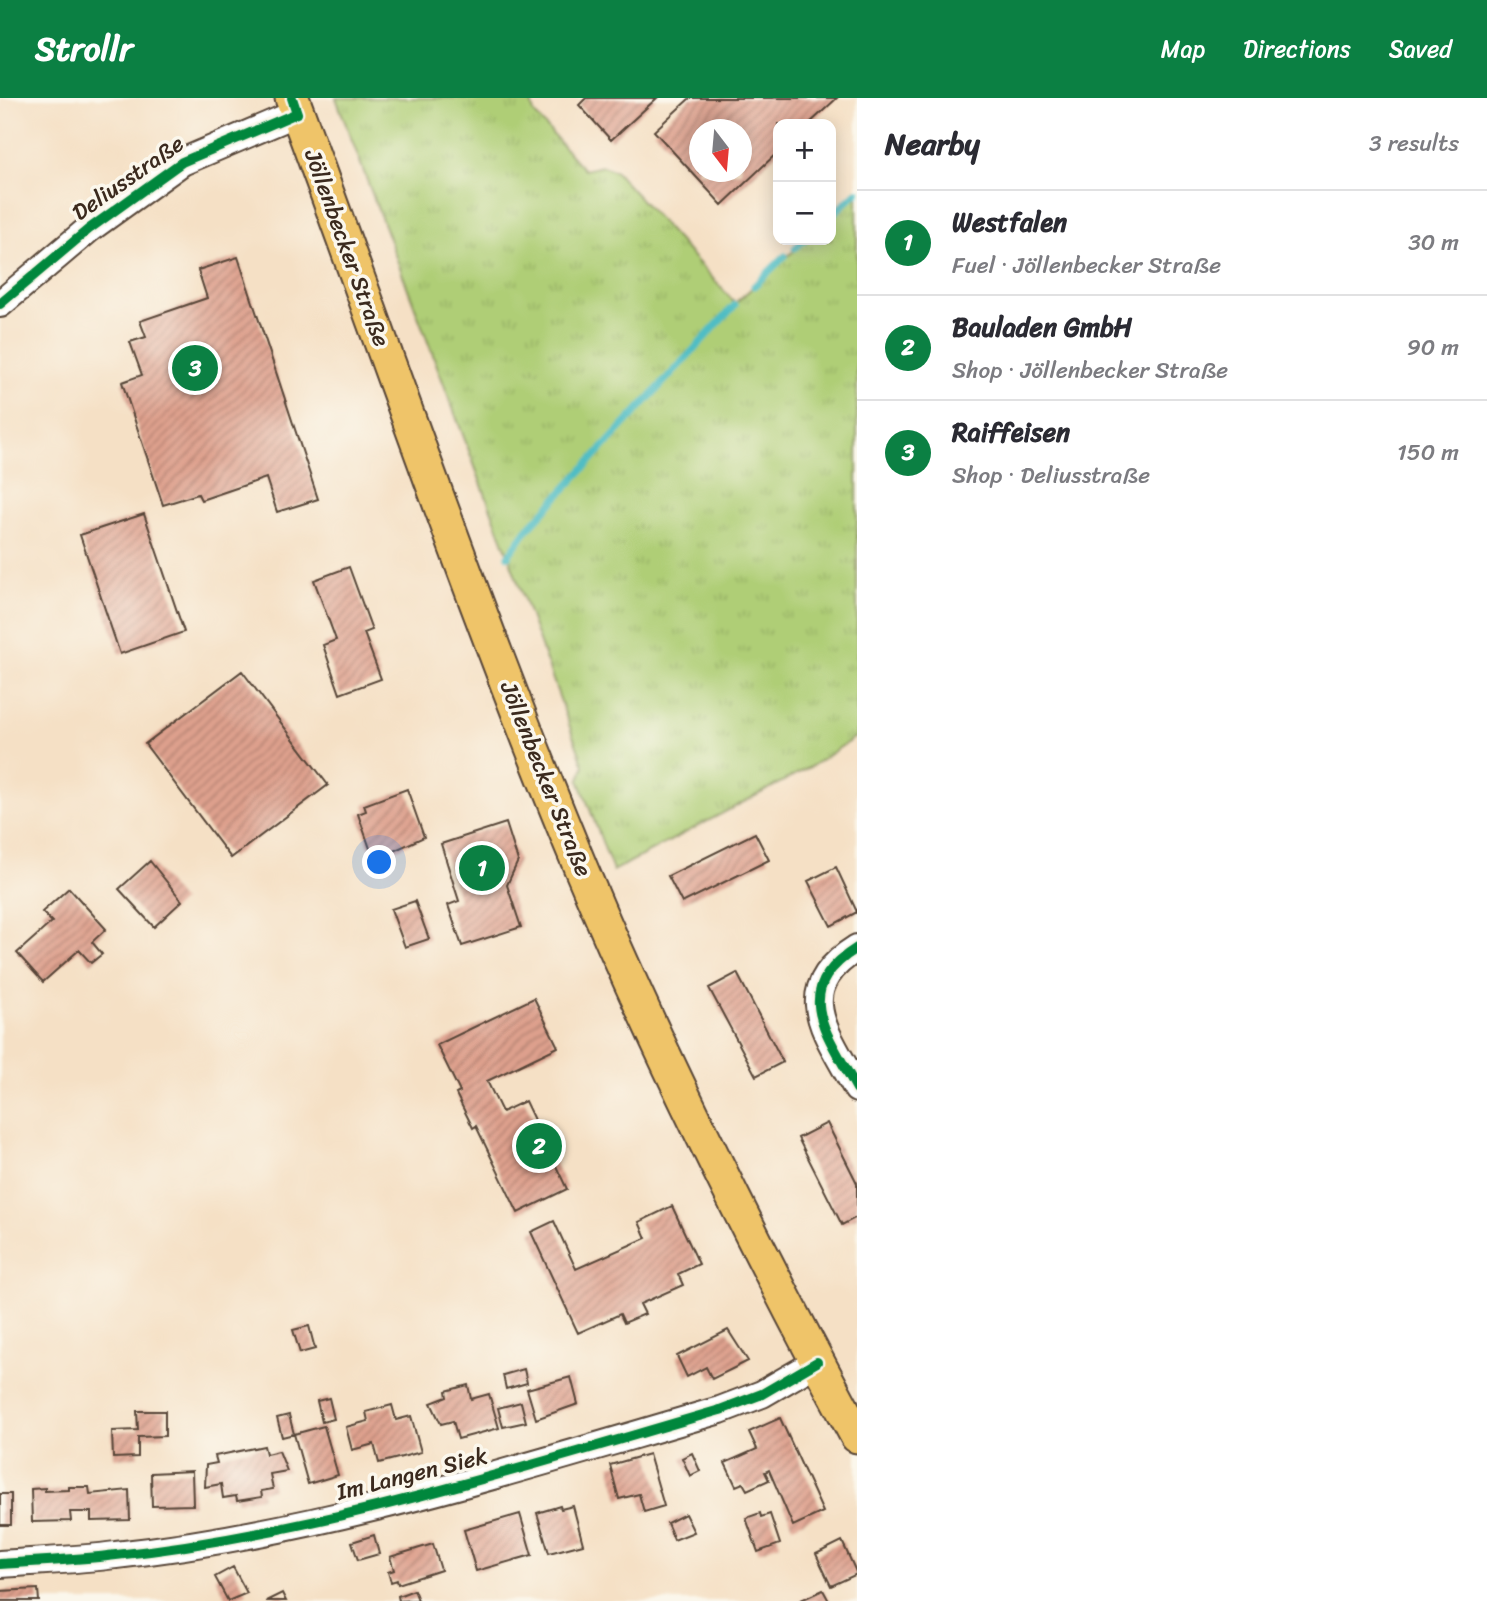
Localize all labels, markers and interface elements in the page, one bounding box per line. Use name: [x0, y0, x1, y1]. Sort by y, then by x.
text: Strollr: [35, 20, 133, 78]
text: Map: [1161, 28, 1205, 70]
text: Directions: [1243, 28, 1351, 70]
text: Saved: [1389, 28, 1452, 70]
text: Nearby: [885, 117, 980, 171]
north arrow: [689, 119, 752, 182]
map controls: [773, 119, 836, 245]
button: +: [773, 119, 836, 182]
text: 3 results: [1369, 123, 1459, 164]
street label: Deliusstraße: [63, 124, 193, 232]
street label: Jöllenbecker Straße: [292, 142, 402, 353]
button: −: [773, 182, 836, 245]
text: Westfalen: [952, 199, 1067, 245]
text: 1: [903, 222, 913, 263]
text: 30 m: [1408, 222, 1459, 263]
text: Fuel · Jöllenbecker Straße: [952, 245, 1221, 286]
text: Bauladen GmbH: [952, 304, 1132, 350]
text: 2: [901, 327, 915, 368]
text: 90 m: [1407, 327, 1459, 368]
pin: 3: [172, 342, 218, 394]
text: Shop · Jöllenbecker Straße: [952, 350, 1228, 391]
text: Raiffeisen: [952, 409, 1070, 455]
text: 3: [902, 432, 914, 473]
text: 150 m: [1397, 432, 1459, 473]
text: Shop · Deliusstraße: [952, 455, 1150, 496]
street label: Jöllenbecker Straße: [488, 674, 604, 883]
pin: 1: [459, 842, 505, 894]
your location: [362, 845, 396, 879]
pin: 2: [516, 1120, 562, 1172]
street label: Im Langen Siek: [331, 1435, 492, 1513]

